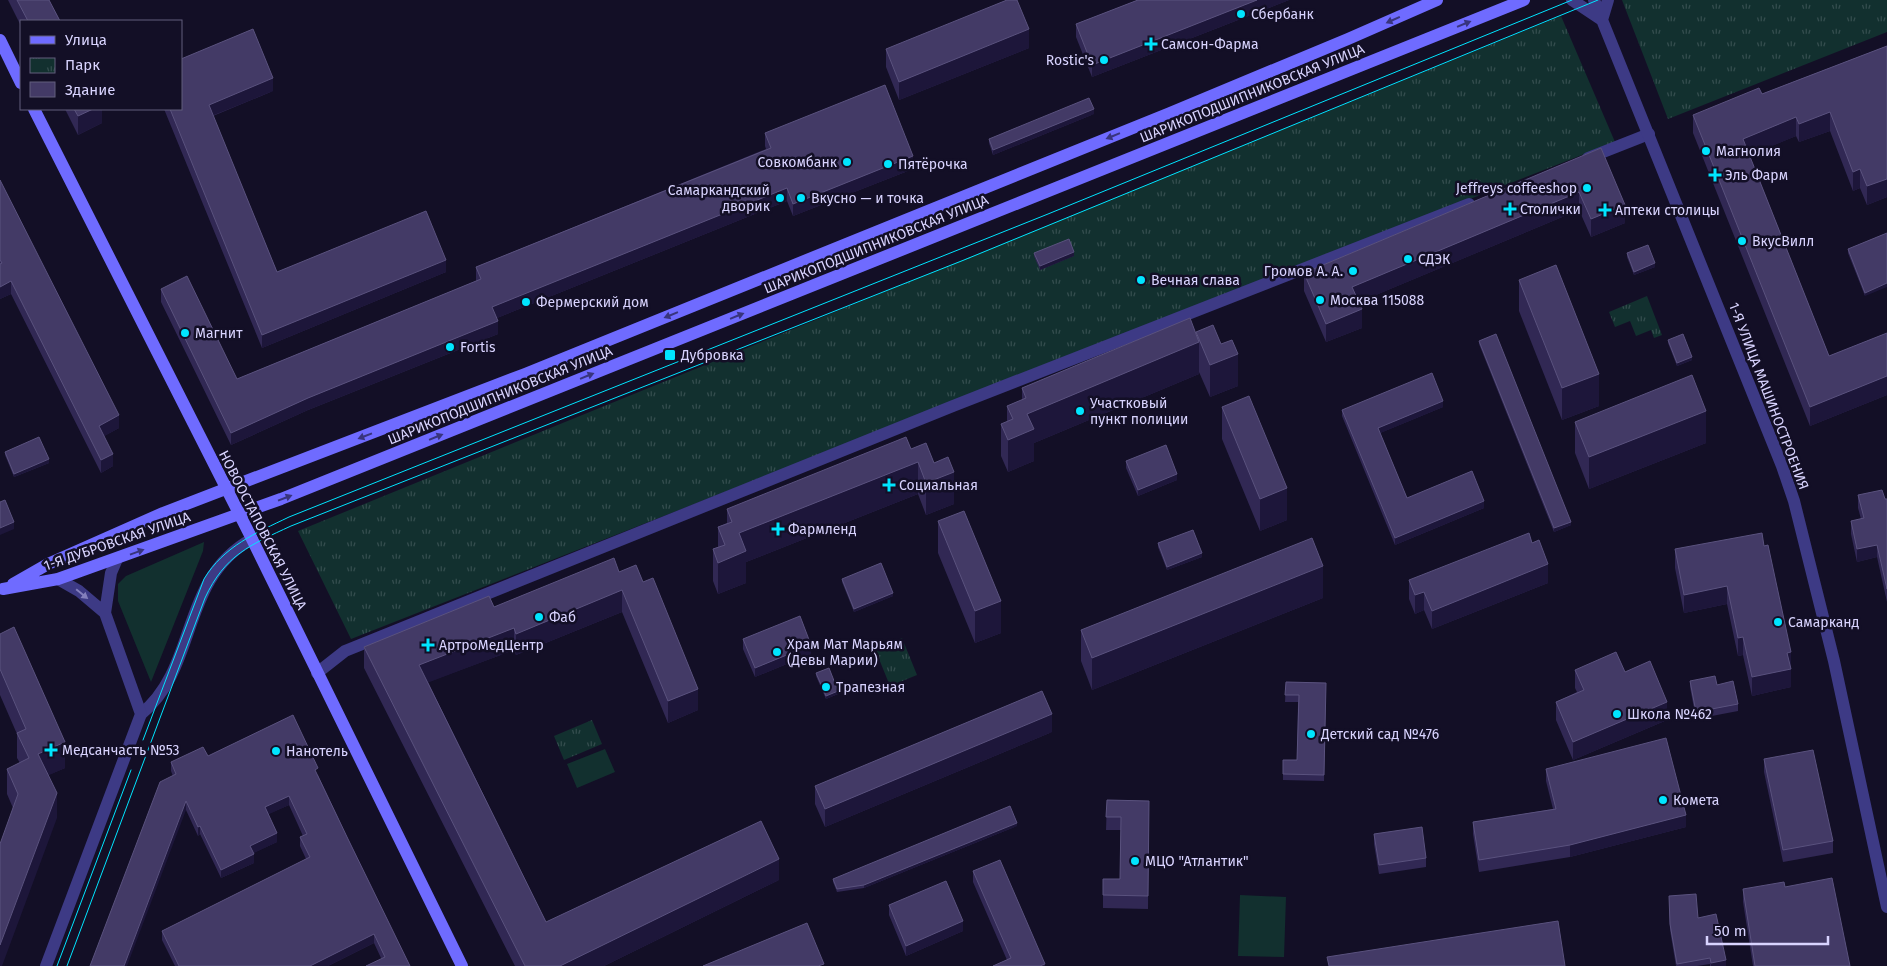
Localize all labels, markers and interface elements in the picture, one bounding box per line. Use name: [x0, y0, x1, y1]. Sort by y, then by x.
place label: Сбербанк: [1251, 6, 1315, 23]
marker: Сбербанк: [1235, 8, 1247, 20]
one-way arrow: [1386, 16, 1400, 24]
legend: [20, 20, 182, 110]
one-way arrow: [1457, 20, 1472, 28]
text: Улица: [65, 31, 107, 49]
place label: Самсон-Фарма: [1161, 36, 1259, 53]
marker: Самсон-Фарма: [1145, 38, 1157, 50]
street label: ШАРИКОПОДШИПНИКОВСКАЯ УЛИЦА: [1137, 40, 1367, 146]
place label: Rostic's: [1046, 52, 1094, 69]
marker: Rostic's: [1098, 54, 1110, 66]
text: Парк: [65, 56, 100, 74]
text: Здание: [65, 81, 115, 99]
one-way arrow: [1106, 132, 1120, 140]
place label: Магнолия: [1716, 143, 1781, 160]
marker: Магнолия: [1700, 145, 1712, 157]
place label: Совкомбанк: [758, 154, 838, 171]
marker: Совкомбанк: [841, 156, 853, 168]
place label: Пятёрочка: [898, 156, 968, 173]
marker: Пятёрочка: [882, 158, 894, 170]
place label: Эль Фарм: [1725, 167, 1788, 184]
marker: Эль Фарм: [1709, 169, 1721, 181]
place label: Jeffreys coffeeshop: [1456, 180, 1577, 197]
place label: Самаркандский дворик: [668, 182, 771, 215]
marker: Jeffreys coffeeshop: [1581, 182, 1593, 194]
place label: Вкусно — и точка: [811, 190, 924, 207]
street label: ШАРИКОПОДШИПНИКОВСКАЯ УЛИЦА: [761, 191, 991, 297]
marker: Самаркандский дворик: [774, 192, 786, 204]
marker: Вкусно — и точка: [795, 192, 807, 204]
place label: Столички: [1520, 201, 1581, 218]
place label: Аптеки столицы: [1615, 202, 1720, 219]
marker: Столички: [1504, 203, 1516, 215]
marker: Аптеки столицы: [1599, 204, 1611, 216]
place label: ВкусВилл: [1752, 233, 1814, 250]
marker: ВкусВилл: [1736, 235, 1748, 247]
place label: СДЭК: [1418, 251, 1451, 268]
marker: СДЭК: [1402, 253, 1414, 265]
place label: Громов А. А.: [1264, 263, 1343, 280]
marker: Громов А. А.: [1347, 265, 1359, 277]
place label: Вечная слава: [1151, 272, 1240, 289]
marker: Вечная слава: [1135, 274, 1147, 286]
place label: Москва 115088: [1330, 292, 1425, 309]
place label: Фермерский дом: [536, 294, 649, 311]
marker: Москва 115088: [1314, 294, 1326, 306]
marker: Фермерский дом: [520, 296, 532, 308]
street label: 1-Я УЛИЦА МАШИНОСТРОЕНИЯ: [1725, 300, 1812, 492]
one-way arrow: [663, 311, 678, 319]
one-way arrow: [730, 312, 745, 319]
place label: Магнит: [195, 325, 243, 342]
marker: Магнит: [179, 327, 191, 339]
place label: Fortis: [460, 339, 496, 356]
marker: Fortis: [444, 341, 456, 353]
street label: ШАРИКОПОДШИПНИКОВСКАЯ УЛИЦА: [385, 342, 615, 448]
place label: Дубровка: [680, 347, 744, 364]
marker: Дубровка: [663, 348, 677, 362]
one-way arrow: [579, 372, 594, 380]
place label: Участковый пункт полиции: [1090, 395, 1189, 428]
marker: Участковый пункт полиции: [1074, 405, 1086, 417]
one-way arrow: [357, 432, 372, 440]
one-way arrow: [429, 433, 444, 441]
street label: НОВООСТАПОВСКАЯ УЛИЦА: [215, 448, 310, 613]
place label: Социальная: [899, 477, 978, 494]
marker: Социальная: [883, 479, 895, 491]
one-way arrow: [278, 493, 292, 501]
street label: 1-Я ДУБРОВСКАЯ УЛИЦА: [42, 508, 193, 575]
place label: Фармленд: [788, 521, 857, 538]
marker: Фармленд: [772, 523, 784, 535]
one-way arrow: [129, 548, 144, 555]
one-way arrow: [76, 589, 89, 600]
place label: Фаб: [549, 609, 576, 626]
marker: Фаб: [533, 611, 545, 623]
place label: Самарканд: [1788, 614, 1860, 631]
marker: Самарканд: [1772, 616, 1784, 628]
place label: Храм Мат Марьям (Девы Марии): [787, 636, 903, 669]
place label: АртроМедЦентр: [439, 637, 544, 654]
marker: АртроМедЦентр: [421, 638, 435, 652]
marker: Храм Мат Марьям (Девы Марии): [771, 646, 783, 658]
place label: Трапезная: [836, 679, 905, 696]
marker: Трапезная: [820, 681, 832, 693]
place label: Школа №462: [1627, 706, 1712, 723]
marker: Школа №462: [1611, 708, 1623, 720]
place label: Детский сад №476: [1320, 726, 1439, 743]
marker: Детский сад №476: [1305, 728, 1317, 740]
place label: Медсанчасть №53: [62, 742, 180, 759]
marker: Медсанчасть №53: [44, 743, 58, 757]
place label: Нанотель: [286, 743, 348, 760]
marker: Нанотель: [270, 745, 282, 757]
place label: Комета: [1673, 792, 1719, 809]
marker: Комета: [1657, 794, 1669, 806]
place label: МЦО "Атлантик": [1145, 853, 1249, 870]
marker: МЦО "Атлантик": [1129, 855, 1141, 867]
scale bar: [1707, 914, 1828, 946]
text: 50 m: [1714, 922, 1747, 940]

